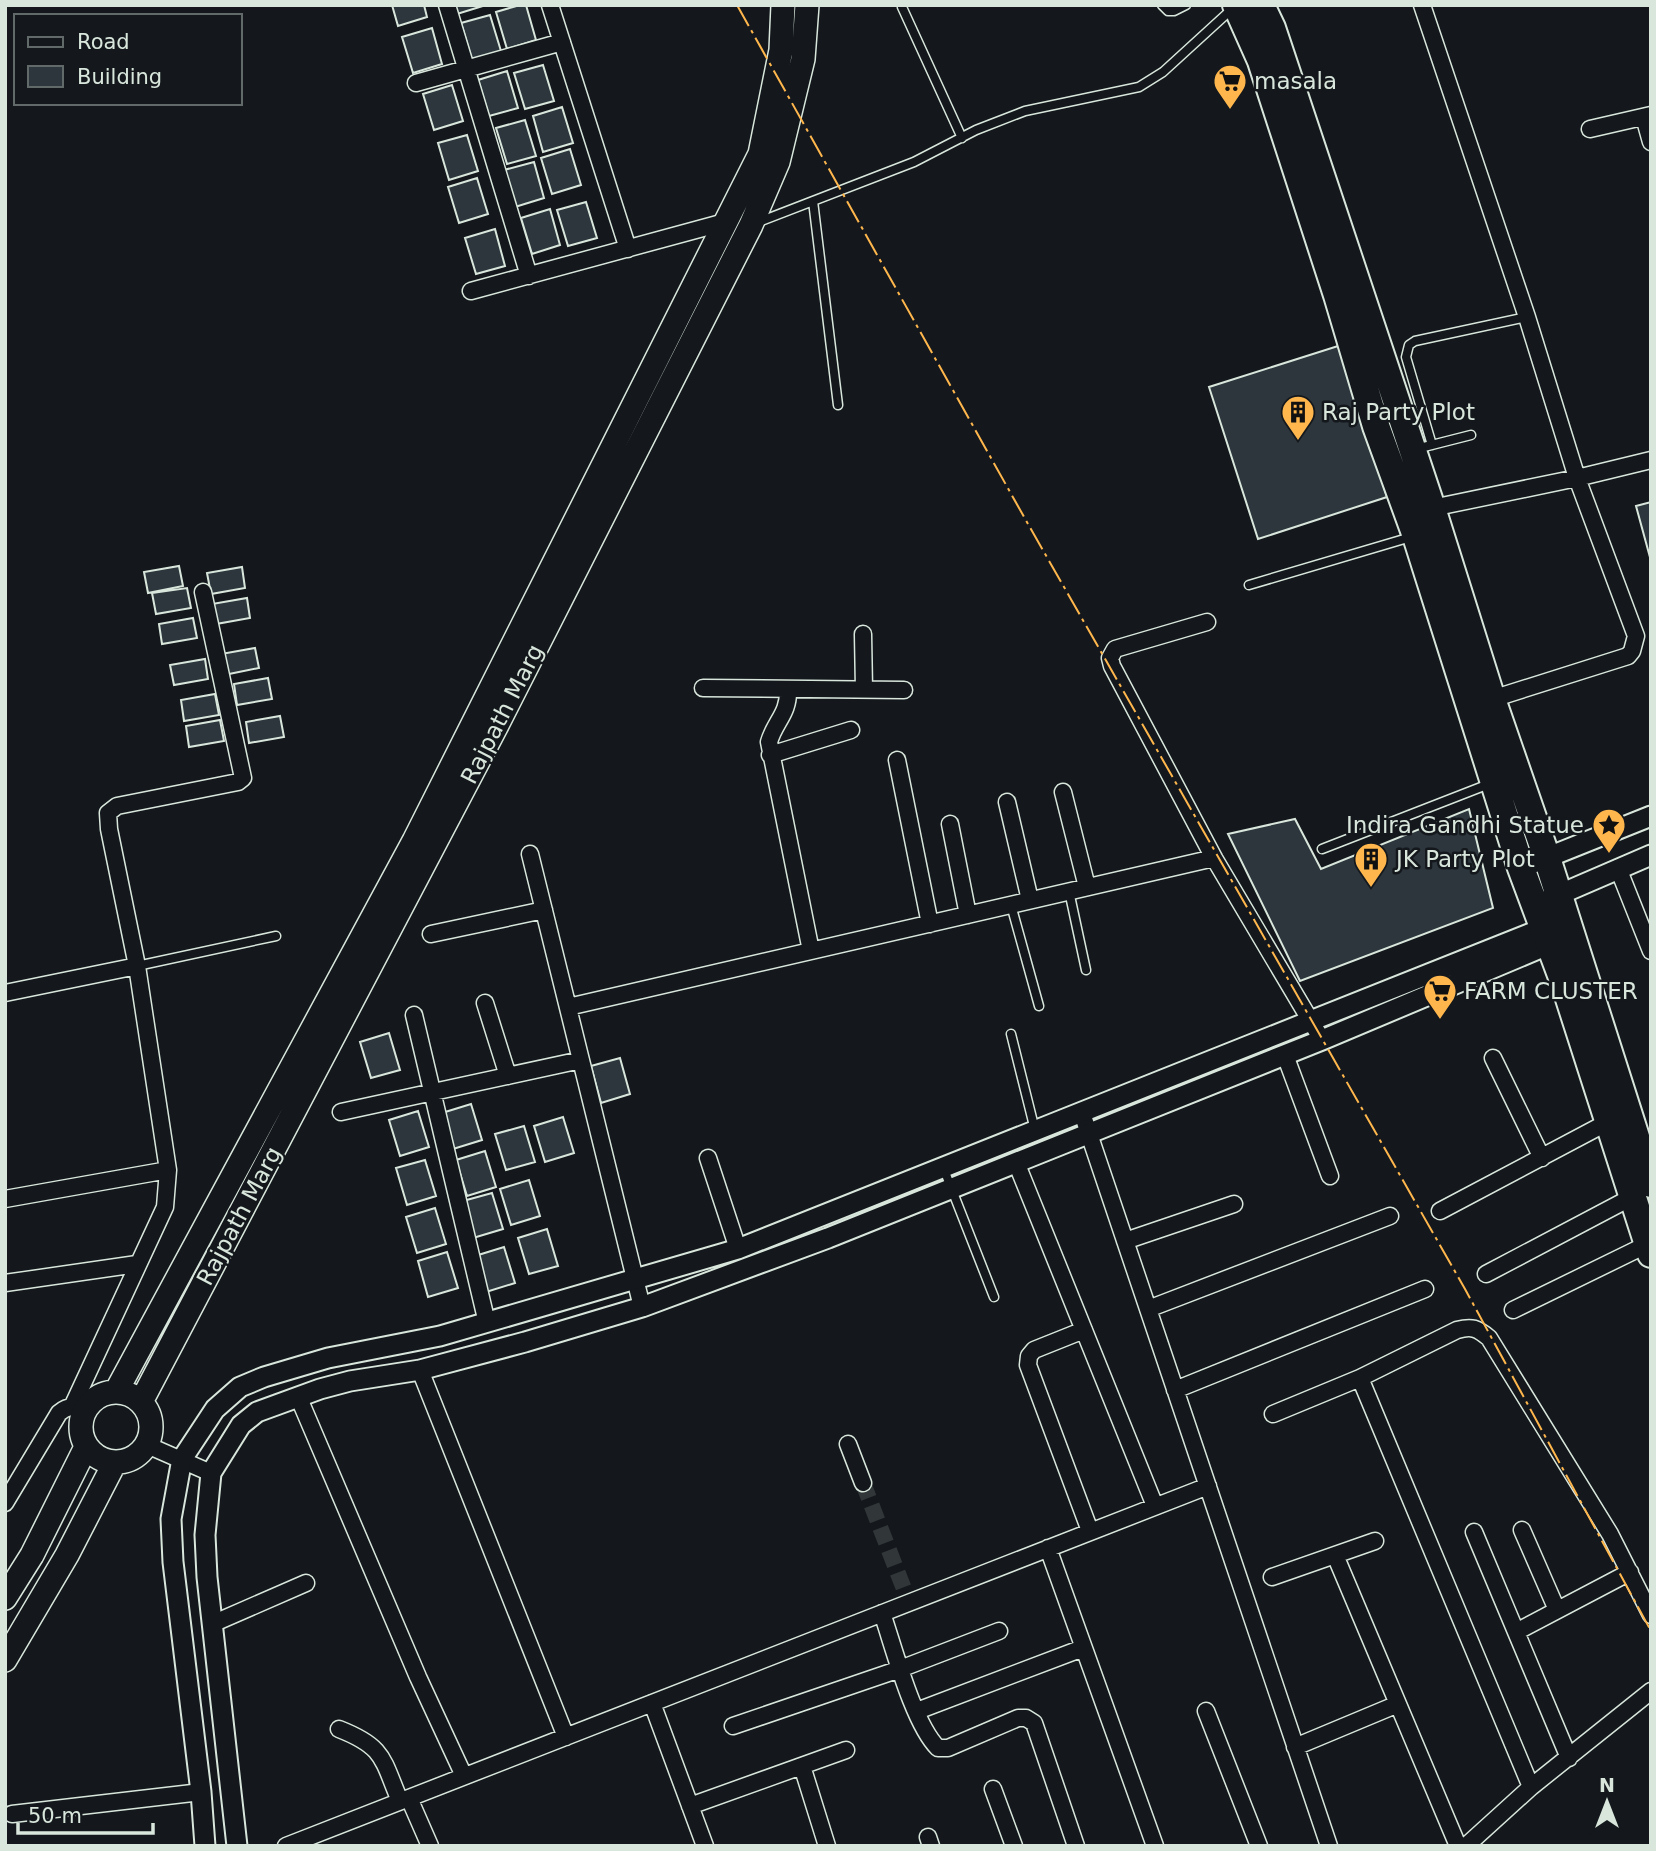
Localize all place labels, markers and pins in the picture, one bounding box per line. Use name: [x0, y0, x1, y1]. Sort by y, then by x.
supermarket icon: masala: [1211, 62, 1249, 111]
place label: masala: [1254, 68, 1337, 94]
building icon: Raj Party Plot: [1279, 393, 1317, 442]
place label: Raj Party Plot: [1322, 399, 1475, 425]
place icon: Indira Gandhi Statue: [1590, 806, 1628, 855]
place label: Indira Gandhi Statue: [1346, 812, 1584, 838]
building icon: JK Party Plot: [1352, 840, 1390, 889]
place label: JK Party Plot: [1394, 846, 1535, 872]
supermarket icon: FARM CLUSTER: [1421, 972, 1459, 1021]
place label: FARM CLUSTER: [1464, 978, 1638, 1004]

